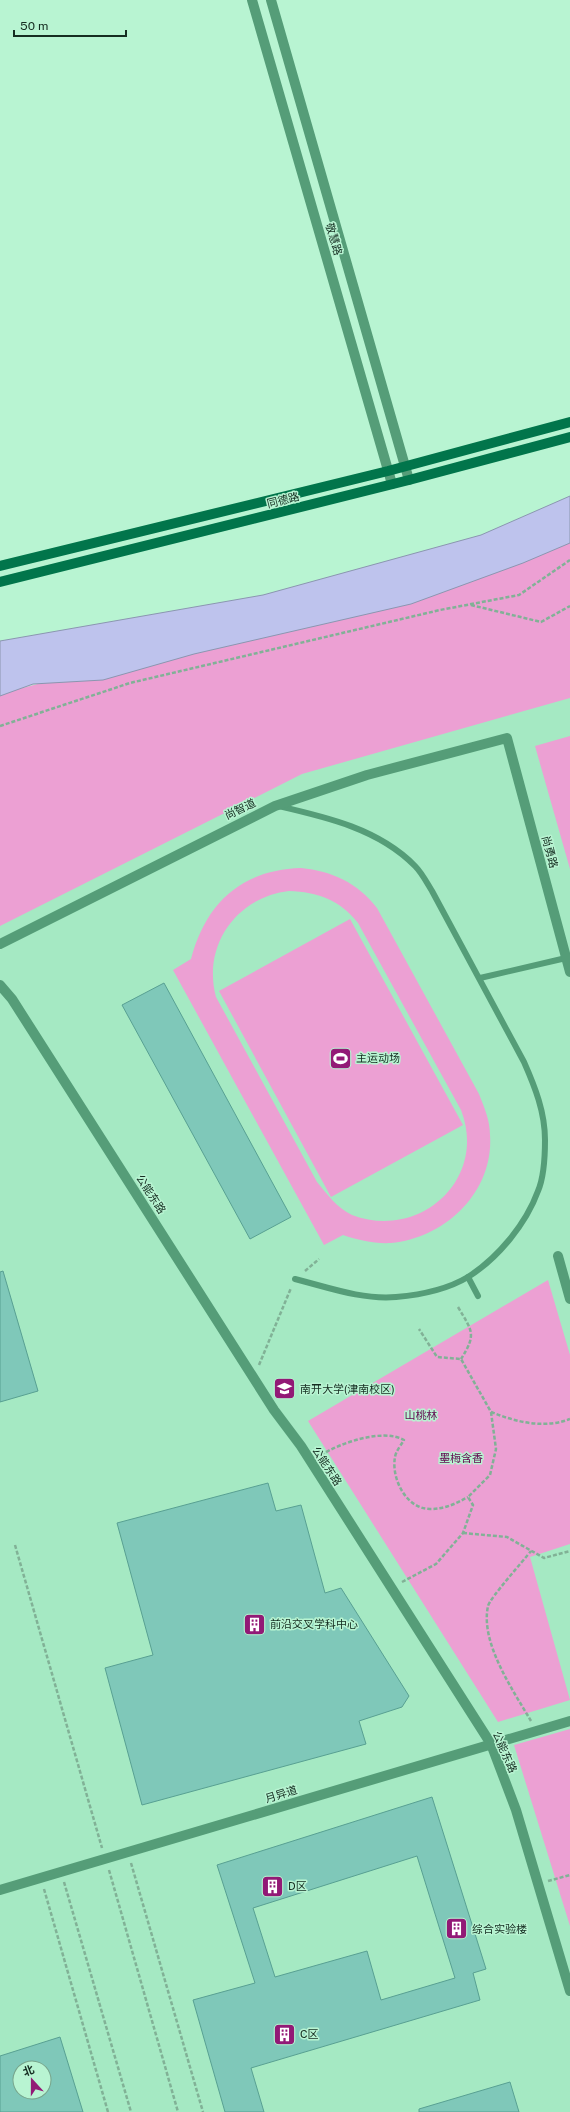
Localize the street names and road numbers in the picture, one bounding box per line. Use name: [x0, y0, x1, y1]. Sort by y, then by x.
street label: 敬慧路: [324, 221, 344, 257]
street label: 同德路: [266, 490, 300, 510]
street label: 尚智道: [223, 796, 257, 822]
street label: 尚勇路: [540, 835, 560, 869]
street label: 公能东路: [134, 1172, 168, 1216]
street label: 公能东路: [310, 1444, 344, 1488]
street label: 公能东路: [491, 1729, 519, 1775]
street label: 月异道: [263, 1783, 299, 1805]

